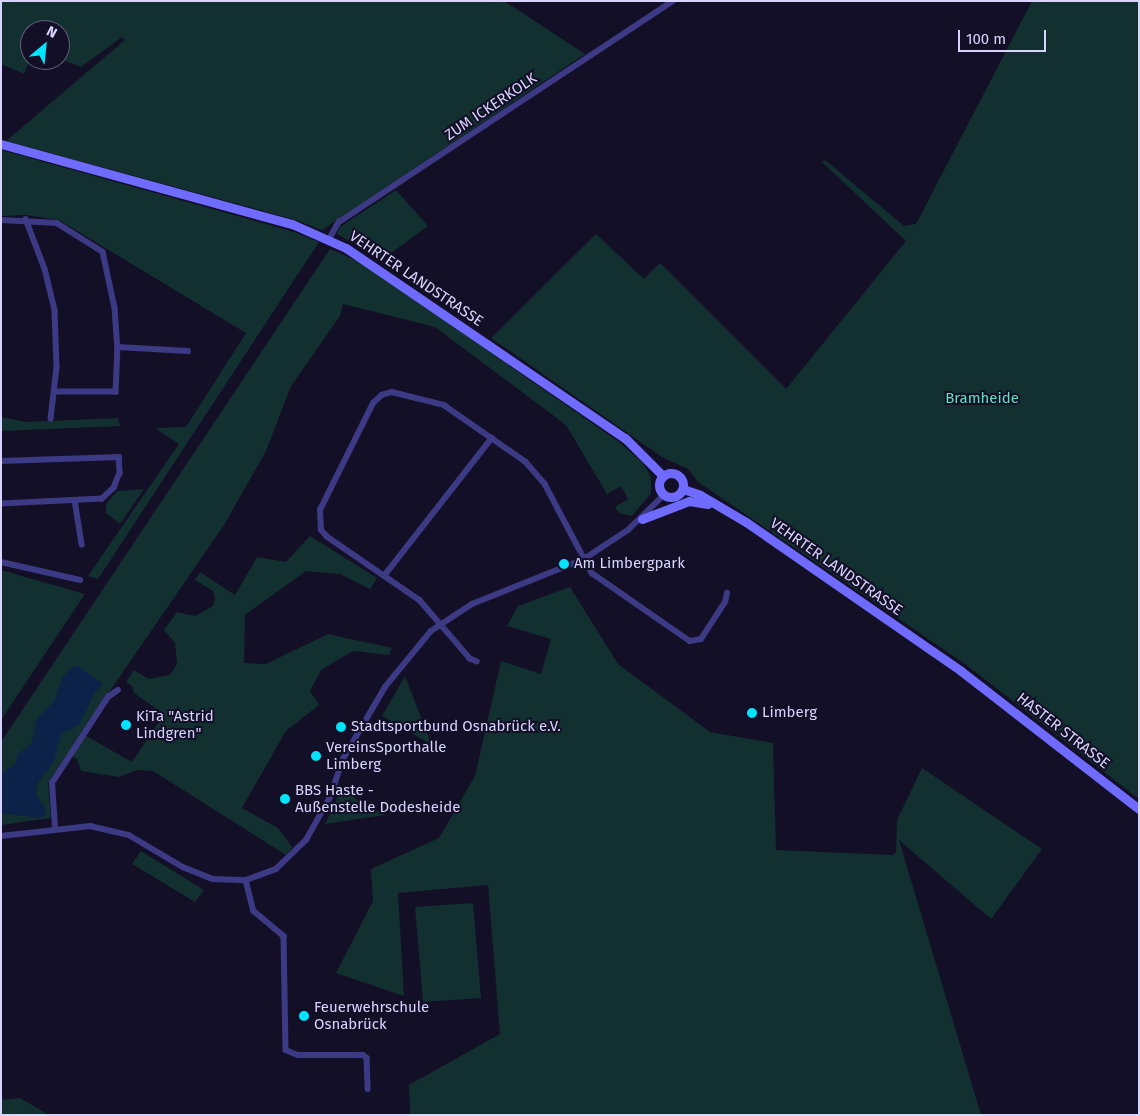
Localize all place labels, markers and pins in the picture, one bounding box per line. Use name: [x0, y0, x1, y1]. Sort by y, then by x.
place label: Am Limbergpark: [574, 555, 685, 573]
marker: Am Limbergpark: [558, 558, 570, 570]
place label: Limberg: [762, 704, 817, 722]
place label: KiTa "Astrid Lindgren": [136, 707, 214, 742]
marker: Limberg: [746, 707, 758, 719]
place label: Stadtsportbund Osnabrück e.V.: [351, 718, 561, 736]
marker: KiTa "Astrid Lindgren": [120, 719, 132, 731]
marker: Stadtsportbund Osnabrück e.V.: [335, 721, 347, 733]
place label: VereinsSporthalle Limberg: [326, 738, 446, 773]
marker: VereinsSporthalle Limberg: [310, 750, 322, 762]
place label: BBS Haste - Außenstelle Dodesheide: [295, 781, 460, 816]
marker: BBS Haste - Außenstelle Dodesheide: [279, 793, 291, 805]
place label: Feuerwehrschule Osnabrück: [314, 998, 429, 1033]
marker: Feuerwehrschule Osnabrück: [298, 1010, 310, 1022]

